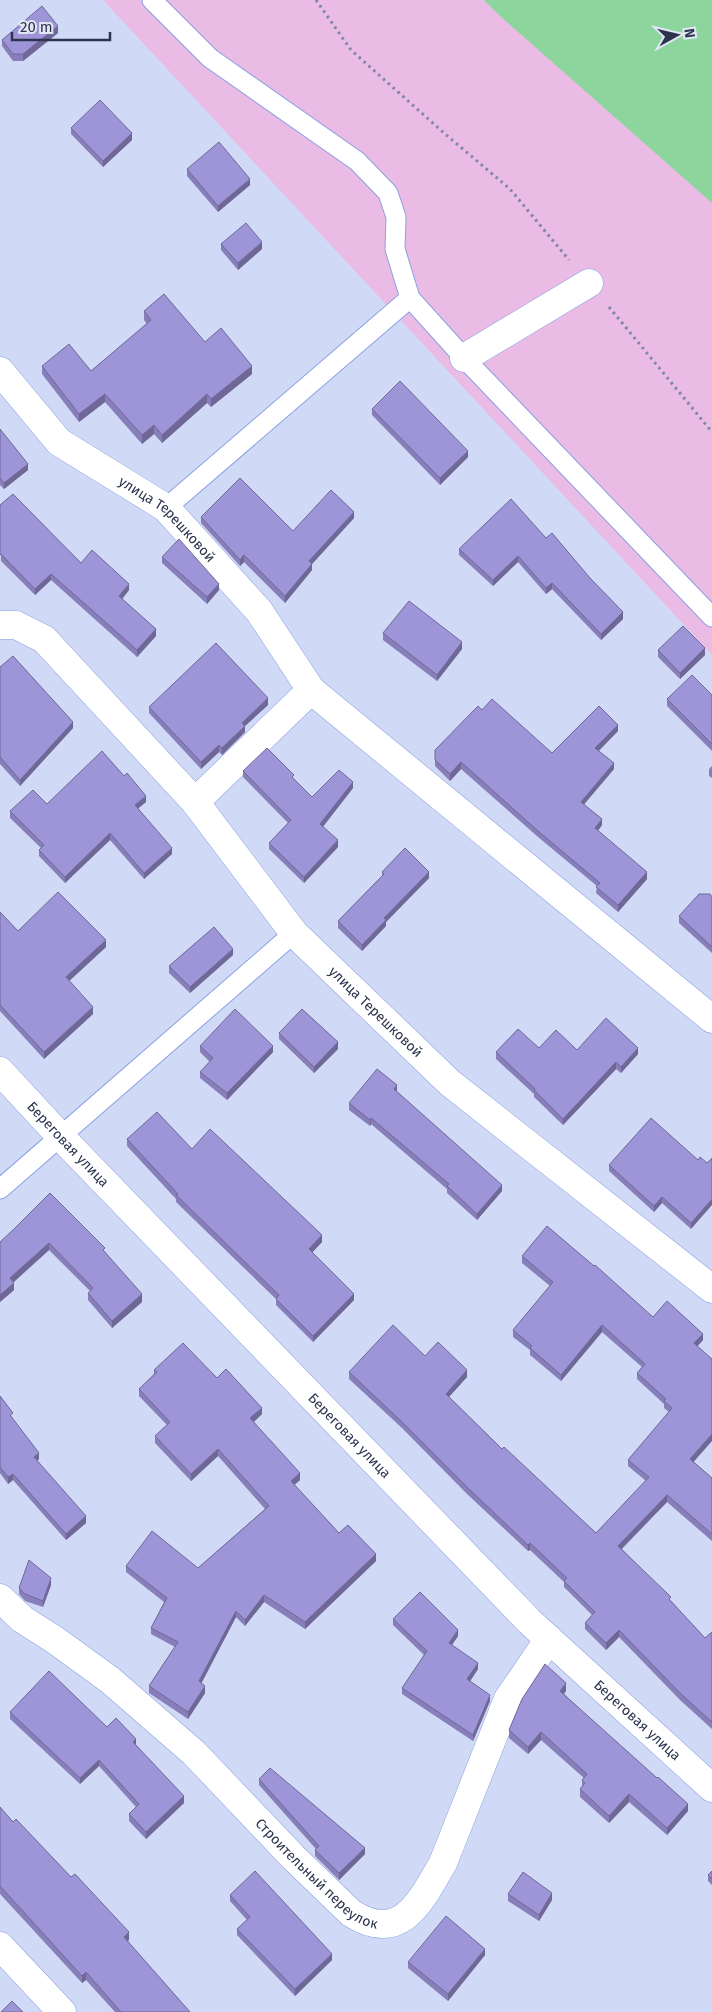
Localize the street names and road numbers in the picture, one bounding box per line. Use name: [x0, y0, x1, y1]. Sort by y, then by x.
street label: улица Терешковой: [115, 473, 219, 566]
street label: улица Терешковой: [325, 963, 426, 1061]
street label: Береговая улица: [23, 1098, 113, 1191]
street label: Береговая улица: [304, 1390, 394, 1482]
street label: Береговая улица: [590, 1677, 684, 1764]
street label: Строительный переулок: [252, 1815, 380, 1933]

